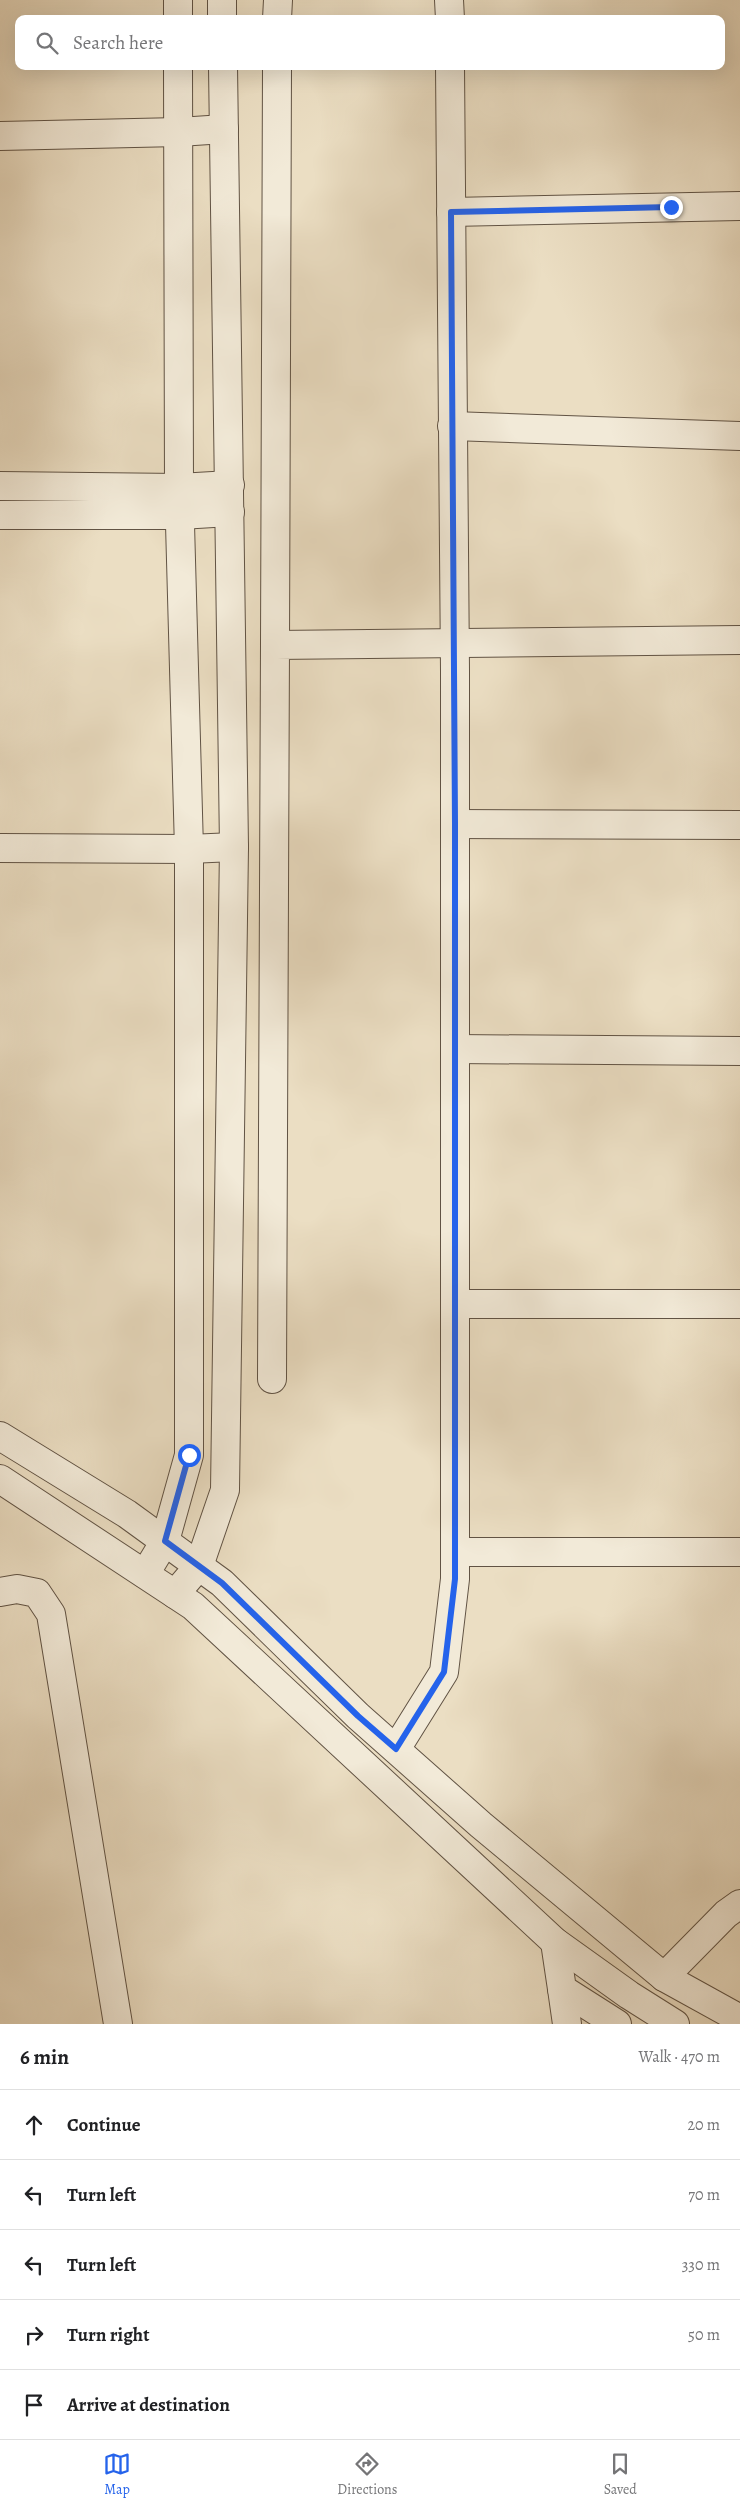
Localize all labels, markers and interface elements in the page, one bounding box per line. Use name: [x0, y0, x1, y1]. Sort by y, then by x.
search box: [15, 15, 725, 70]
icon: search: [33, 29, 61, 57]
text: Search here: [73, 30, 163, 56]
route end: [660, 196, 683, 219]
route start: [178, 1444, 201, 1467]
text: 6 min: [20, 2043, 69, 2071]
text: Walk · 470 m: [639, 2046, 720, 2068]
icon: ahead: [20, 2111, 48, 2139]
text: Continue: [67, 2112, 141, 2138]
text: 20 m: [687, 2114, 720, 2136]
icon: left: [20, 2181, 48, 2209]
text: Turn left: [67, 2182, 136, 2208]
text: 70 m: [688, 2184, 720, 2206]
icon: left: [20, 2251, 48, 2279]
text: Turn left: [67, 2252, 136, 2278]
text: 330 m: [682, 2254, 720, 2276]
icon: right: [20, 2321, 48, 2349]
text: Turn right: [67, 2322, 149, 2348]
text: 50 m: [688, 2324, 720, 2346]
icon: arrive: [20, 2391, 48, 2419]
text: Arrive at destination: [67, 2392, 230, 2418]
tab: Map: [103, 2450, 131, 2499]
tab: Directions: [337, 2450, 397, 2499]
tab: Saved: [604, 2450, 637, 2499]

